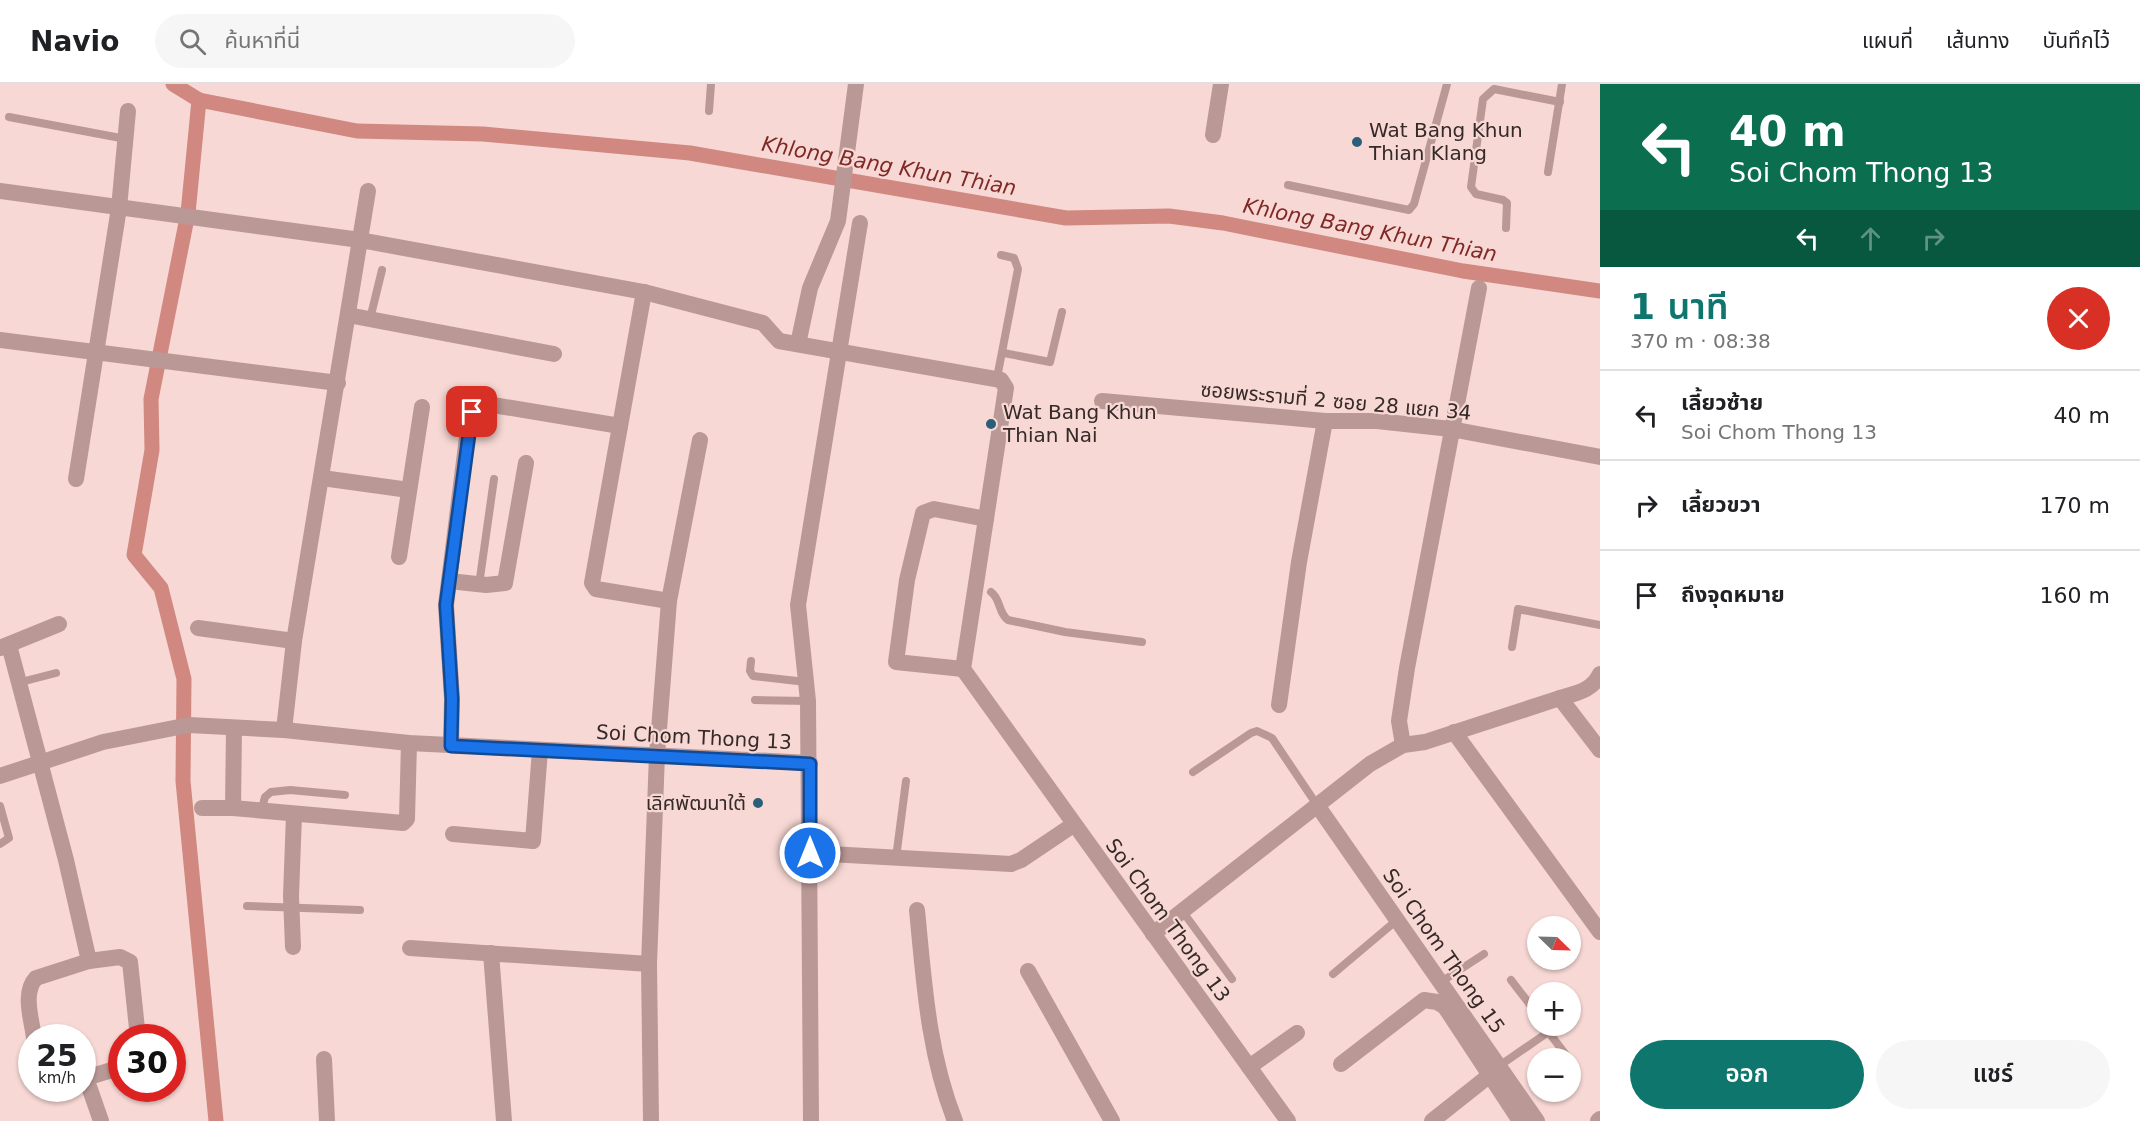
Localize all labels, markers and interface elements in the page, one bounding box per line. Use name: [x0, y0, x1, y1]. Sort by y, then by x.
search box: [155, 14, 575, 68]
text: Navio: [30, 25, 119, 58]
icon: search: [176, 25, 209, 58]
text: ค้นหาที่นี่: [224, 28, 300, 53]
text: แผนที่: [1862, 29, 1913, 53]
text: เส้นทาง: [1946, 29, 2010, 53]
text: บันทึกไว้: [2043, 29, 2110, 53]
text: 40 m: [1729, 107, 1846, 156]
icon: left: [1630, 108, 1708, 186]
place label: Wat Bang Khun Thian Klang: [1368, 118, 1523, 165]
water label: Khlong Bang Khun Thian: [760, 132, 1018, 200]
marker: Wat Bang Khun Thian Klang: [1350, 135, 1364, 149]
text: Soi Chom Thong 13: [1729, 157, 1993, 188]
water label: Khlong Bang Khun Thian: [1241, 194, 1499, 266]
icon: left: [1791, 222, 1824, 255]
icon: ahead: [1854, 222, 1887, 255]
icon: right: [1917, 222, 1950, 255]
text: 1 นาที: [1630, 286, 1728, 327]
button: close: [2047, 287, 2110, 350]
text: 370 m · 08:38: [1630, 329, 1771, 353]
street label: ซอยพระรามที่ 2 ซอย 28 แยก 34: [1200, 375, 1473, 425]
pin: [446, 386, 497, 437]
text: เลี้ยวซ้าย: [1681, 390, 1763, 415]
icon: arrive: [455, 395, 488, 428]
icon: left: [1630, 399, 1663, 432]
place label: Wat Bang Khun Thian Nai: [1002, 400, 1157, 447]
text: 40 m: [2054, 403, 2110, 428]
marker: Wat Bang Khun Thian Nai: [984, 417, 998, 431]
text: Soi Chom Thong 13: [1681, 420, 1877, 444]
icon: right: [1630, 489, 1663, 522]
text: เลี้ยวขวา: [1681, 492, 1761, 517]
text: 170 m: [2040, 493, 2110, 518]
icon: arrive: [1630, 579, 1663, 612]
text: ถึงจุดหมาย: [1681, 582, 1785, 607]
text: 160 m: [2040, 583, 2110, 608]
street label: Soi Chom Thong 13: [596, 720, 792, 754]
place label: เลิศพัฒนาใต้: [646, 791, 746, 815]
marker: เลิศพัฒนาใต้: [751, 796, 765, 810]
position arrow: [778, 821, 842, 885]
street label: Soi Chom Thong 13: [1101, 834, 1235, 1006]
street label: Soi Chom Thong 15: [1378, 864, 1510, 1038]
north arrow: [1527, 916, 1581, 970]
map controls: [1527, 916, 1581, 1102]
button: +: [1527, 982, 1581, 1036]
speed limit sign: 30: [108, 1024, 186, 1102]
text: 25: [36, 1038, 78, 1073]
button: ออก: [1630, 1040, 1864, 1109]
button: แชร์: [1876, 1040, 2110, 1109]
button: −: [1527, 1048, 1581, 1102]
text: km/h: [38, 1069, 76, 1087]

